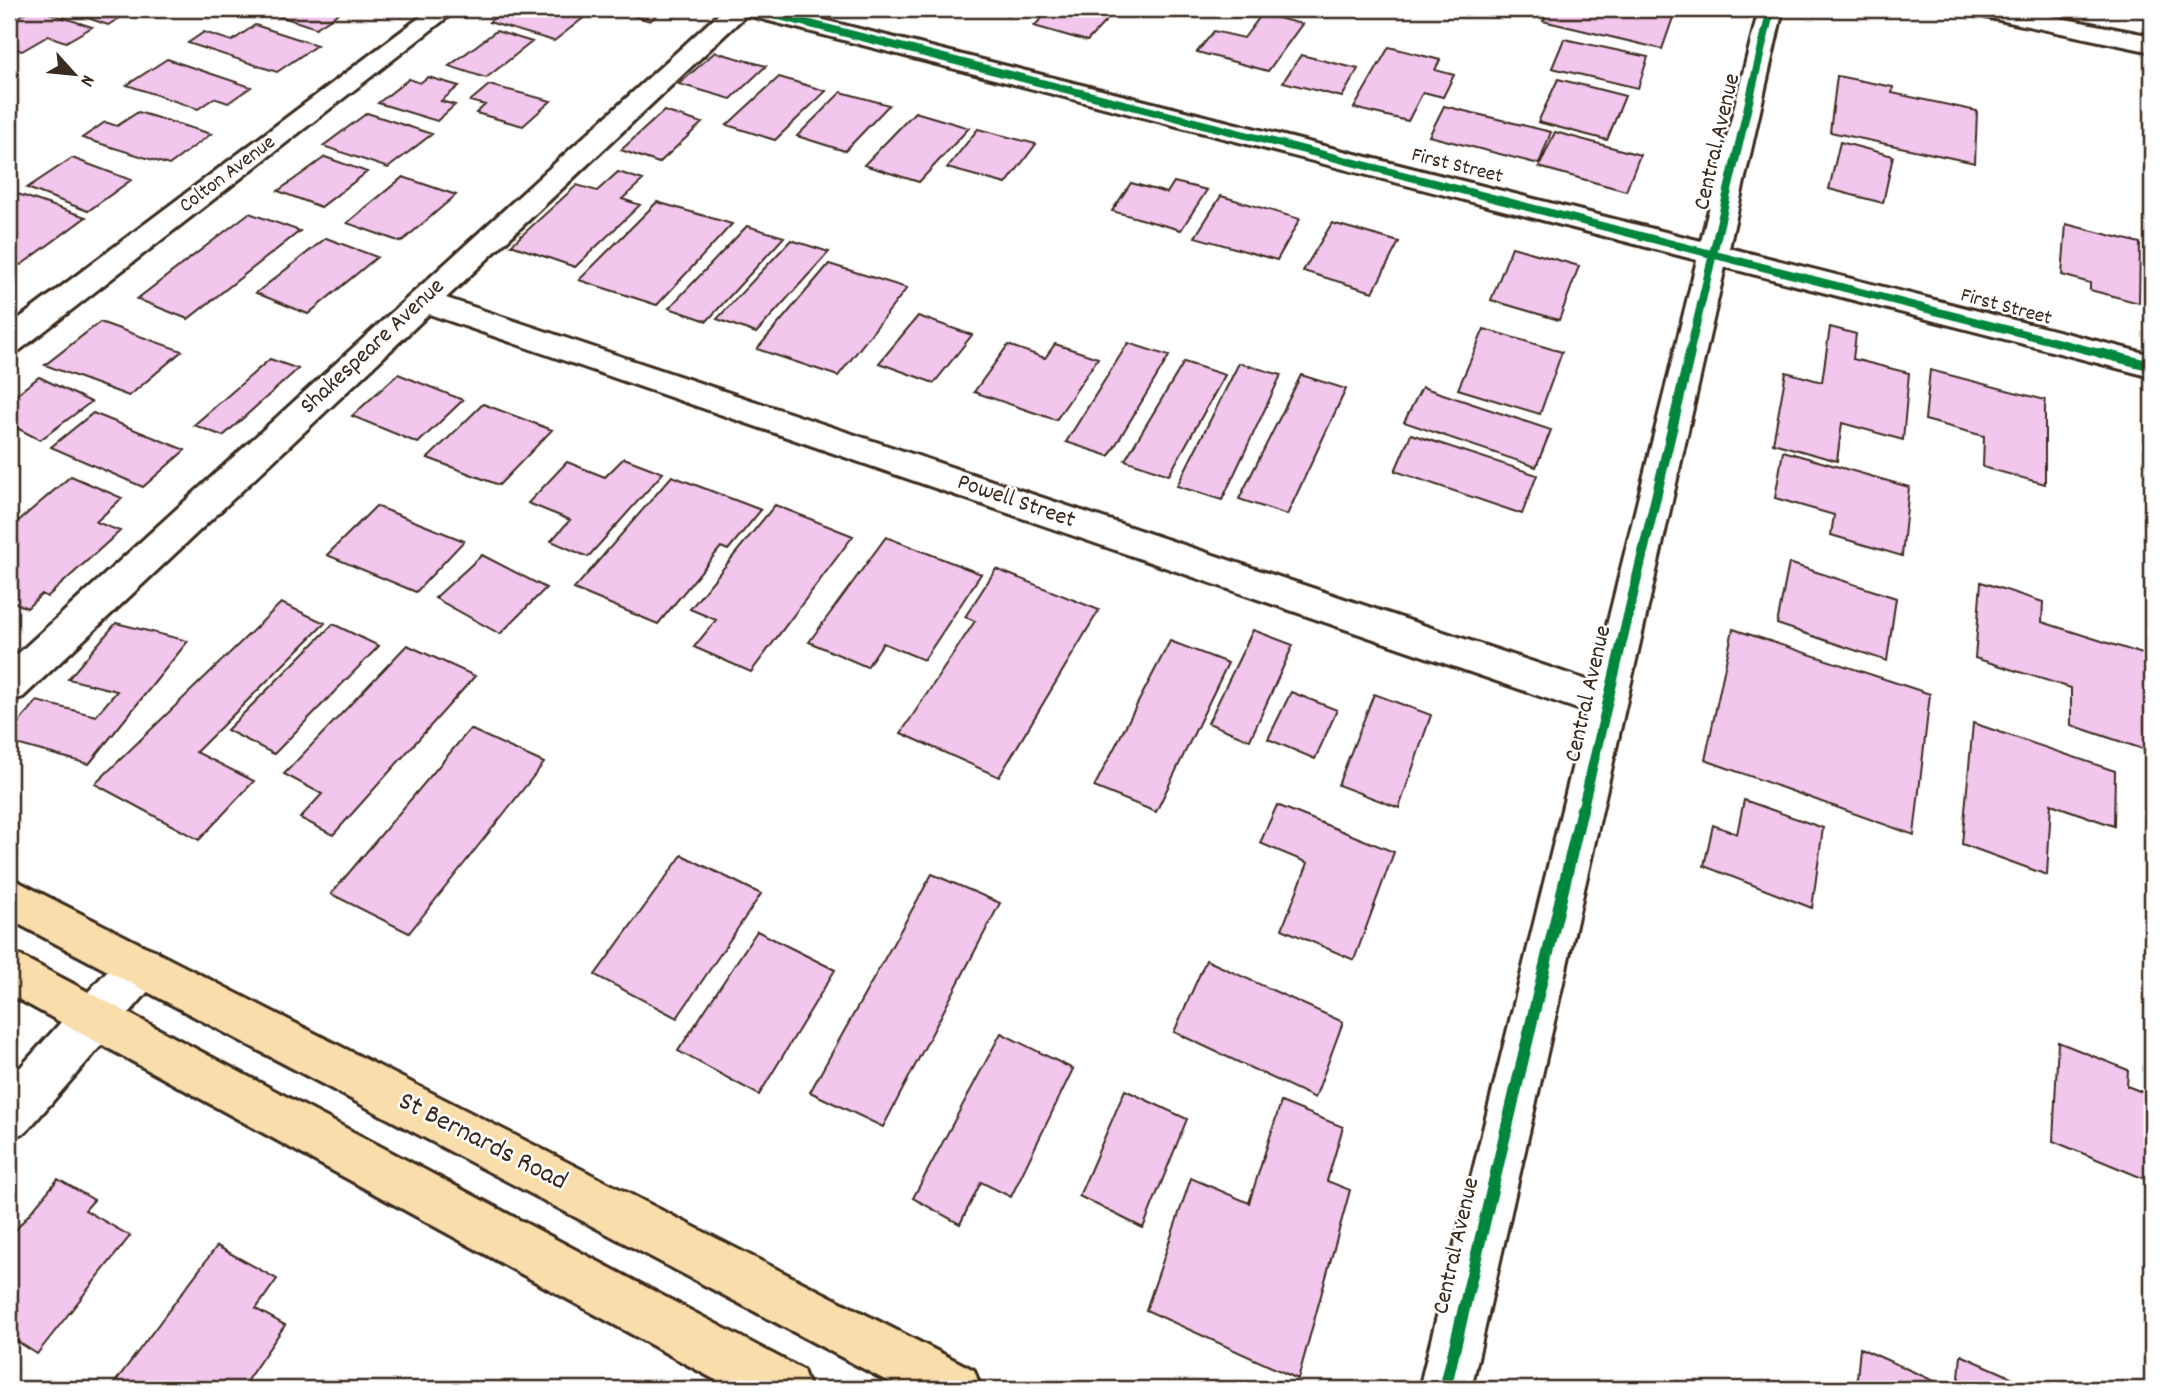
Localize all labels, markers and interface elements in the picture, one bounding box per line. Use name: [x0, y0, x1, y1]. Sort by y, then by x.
north arrow: [38, 38, 108, 108]
text: N: [72, 70, 100, 90]
street label: Central Avenue: [1686, 70, 1750, 214]
street label: Colton Avenue: [174, 129, 282, 221]
street label: First Street: [1408, 141, 1506, 193]
street label: Shakespeare Avenue: [293, 271, 453, 423]
street label: First Street: [1957, 281, 2055, 335]
street label: Powell Street: [952, 466, 1080, 538]
street label: Central Avenue: [1557, 622, 1621, 766]
street label: St Bernards Road: [390, 1083, 574, 1203]
street label: Central Avenue: [1425, 1174, 1489, 1318]

